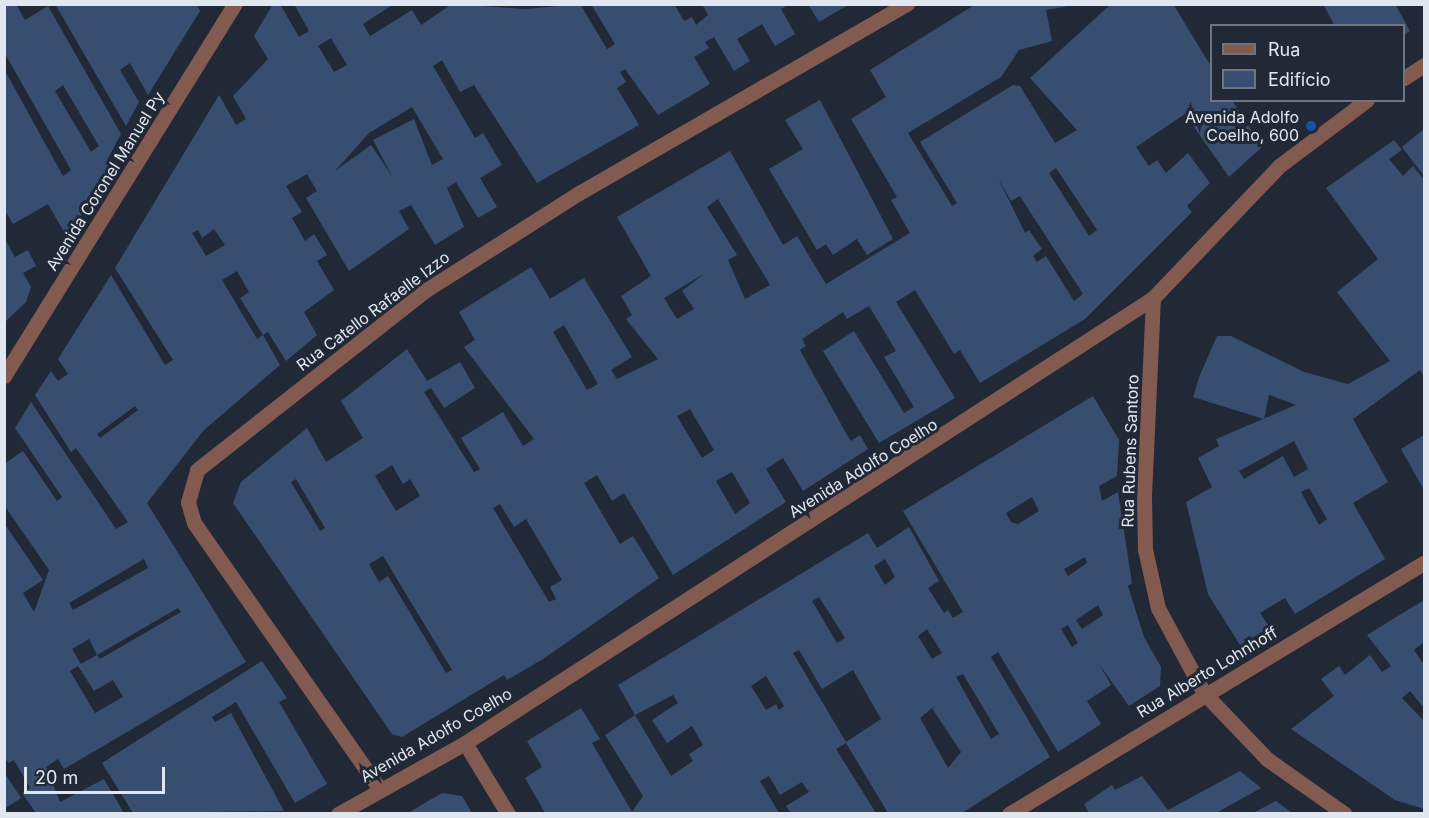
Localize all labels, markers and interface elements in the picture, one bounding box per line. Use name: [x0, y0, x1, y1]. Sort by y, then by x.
legend: [1210, 24, 1405, 102]
text: Rua: [1268, 39, 1300, 60]
text: Edifício: [1268, 69, 1331, 90]
street label: Avenida Coronel Manuel Py: [42, 88, 168, 274]
place label: Avenida Adolfo Coelho, 600: [1185, 107, 1299, 145]
marker: Avenida Adolfo Coelho, 600: [1304, 119, 1318, 133]
street label: Rua Catello Rafaelle Izzo: [293, 247, 453, 375]
street label: Rua Rubens Santoro: [1118, 374, 1142, 528]
street label: Avenida Adolfo Coelho: [785, 414, 941, 522]
street label: Rua Alberto Lohnhoff: [1133, 622, 1281, 722]
street label: Avenida Adolfo Coelho: [357, 684, 515, 786]
scale bar: [27, 755, 168, 793]
text: 20 m: [35, 767, 78, 788]

